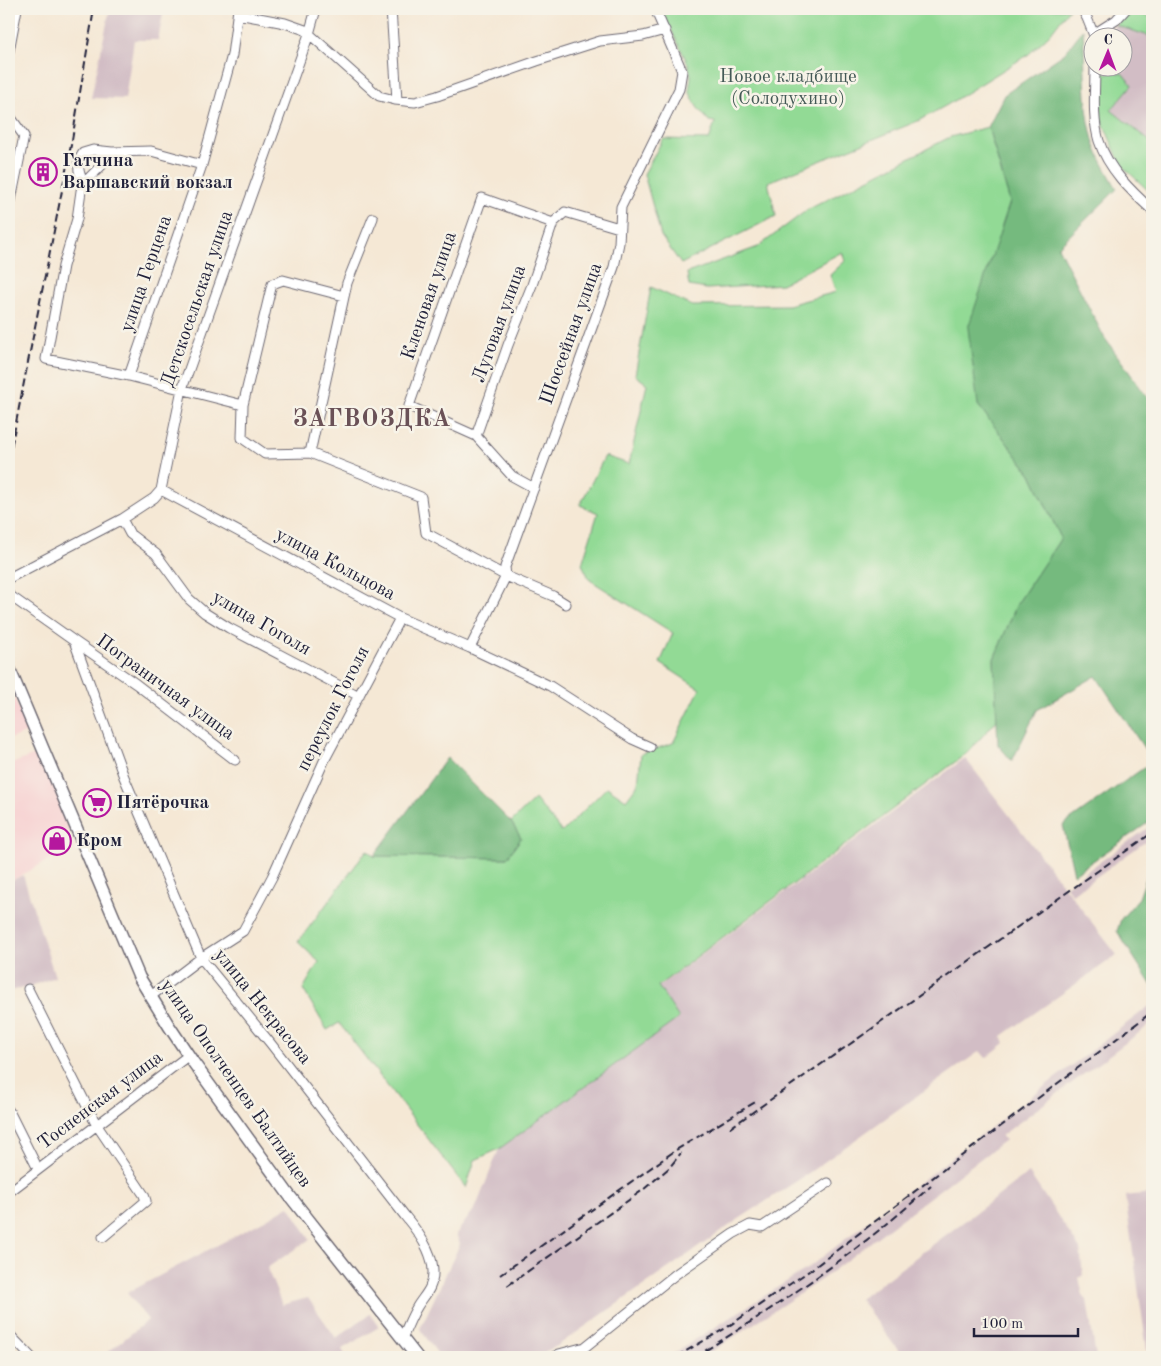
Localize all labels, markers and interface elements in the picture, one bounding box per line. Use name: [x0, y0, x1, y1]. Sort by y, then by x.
north arrow: [1084, 28, 1134, 78]
text: С: [1103, 33, 1113, 47]
park label: Новое кладбище (Солодухино): [719, 68, 857, 109]
place label: Гатчина Варшавский вокзал: [62, 152, 233, 193]
building icon: Гатчина Варшавский вокзал: [28, 157, 58, 187]
street label: Детскосельская улица: [159, 208, 237, 390]
street label: улица Герцена: [118, 212, 176, 335]
street label: Кленовая улица: [399, 229, 461, 363]
street label: Шоссейная улица: [538, 260, 607, 407]
street label: Луговая улица: [470, 262, 530, 385]
district label: ЗАГВОЗДКА: [293, 408, 451, 432]
street label: улица Кольцова: [272, 525, 399, 605]
street label: улица Гоголя: [208, 588, 314, 660]
street label: Пограничная улица: [92, 632, 238, 745]
street label: переулок Гоголя: [294, 643, 374, 774]
supermarket icon: Пятёрочка: [82, 788, 112, 818]
place label: Пятёрочка: [116, 794, 210, 813]
shop icon: Кром: [42, 826, 72, 856]
place label: Кром: [76, 832, 122, 851]
street label: улица Некрасова: [210, 946, 315, 1069]
street label: улица Ополченцев Балтийцев: [156, 977, 314, 1191]
street label: Тосненская улица: [35, 1048, 167, 1154]
scale bar: [974, 1306, 1077, 1338]
text: 100 m: [981, 1317, 1023, 1332]

